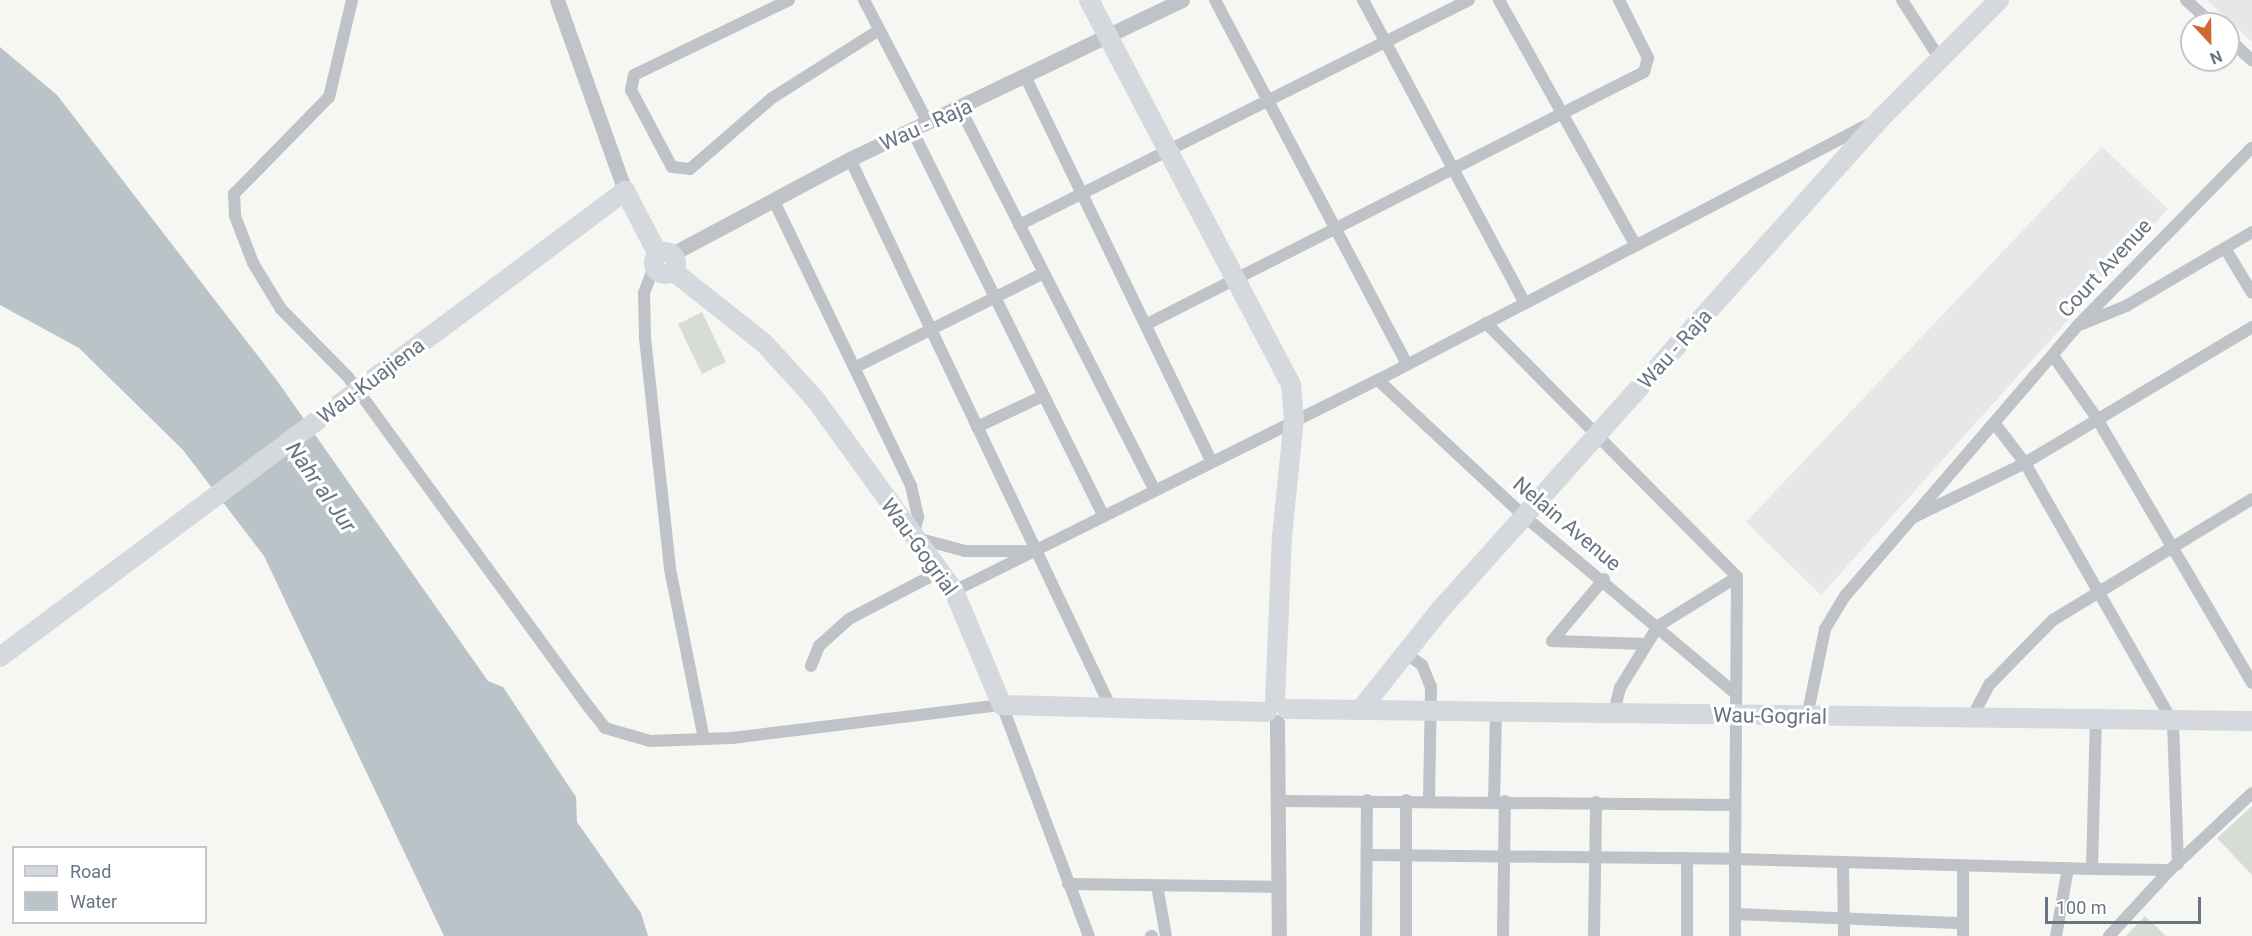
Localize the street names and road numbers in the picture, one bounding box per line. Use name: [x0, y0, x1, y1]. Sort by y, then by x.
street label: Wau - Raja: [876, 93, 976, 157]
street label: Court Avenue: [2053, 213, 2157, 323]
street label: Wau - Raja: [1633, 304, 1717, 394]
street label: Wau-Kuajiena: [313, 333, 429, 429]
street label: Nelain Avenue: [1508, 472, 1626, 576]
street label: Wau-Gogrial: [875, 494, 963, 600]
street label: Wau-Gogrial: [1713, 702, 1827, 730]

